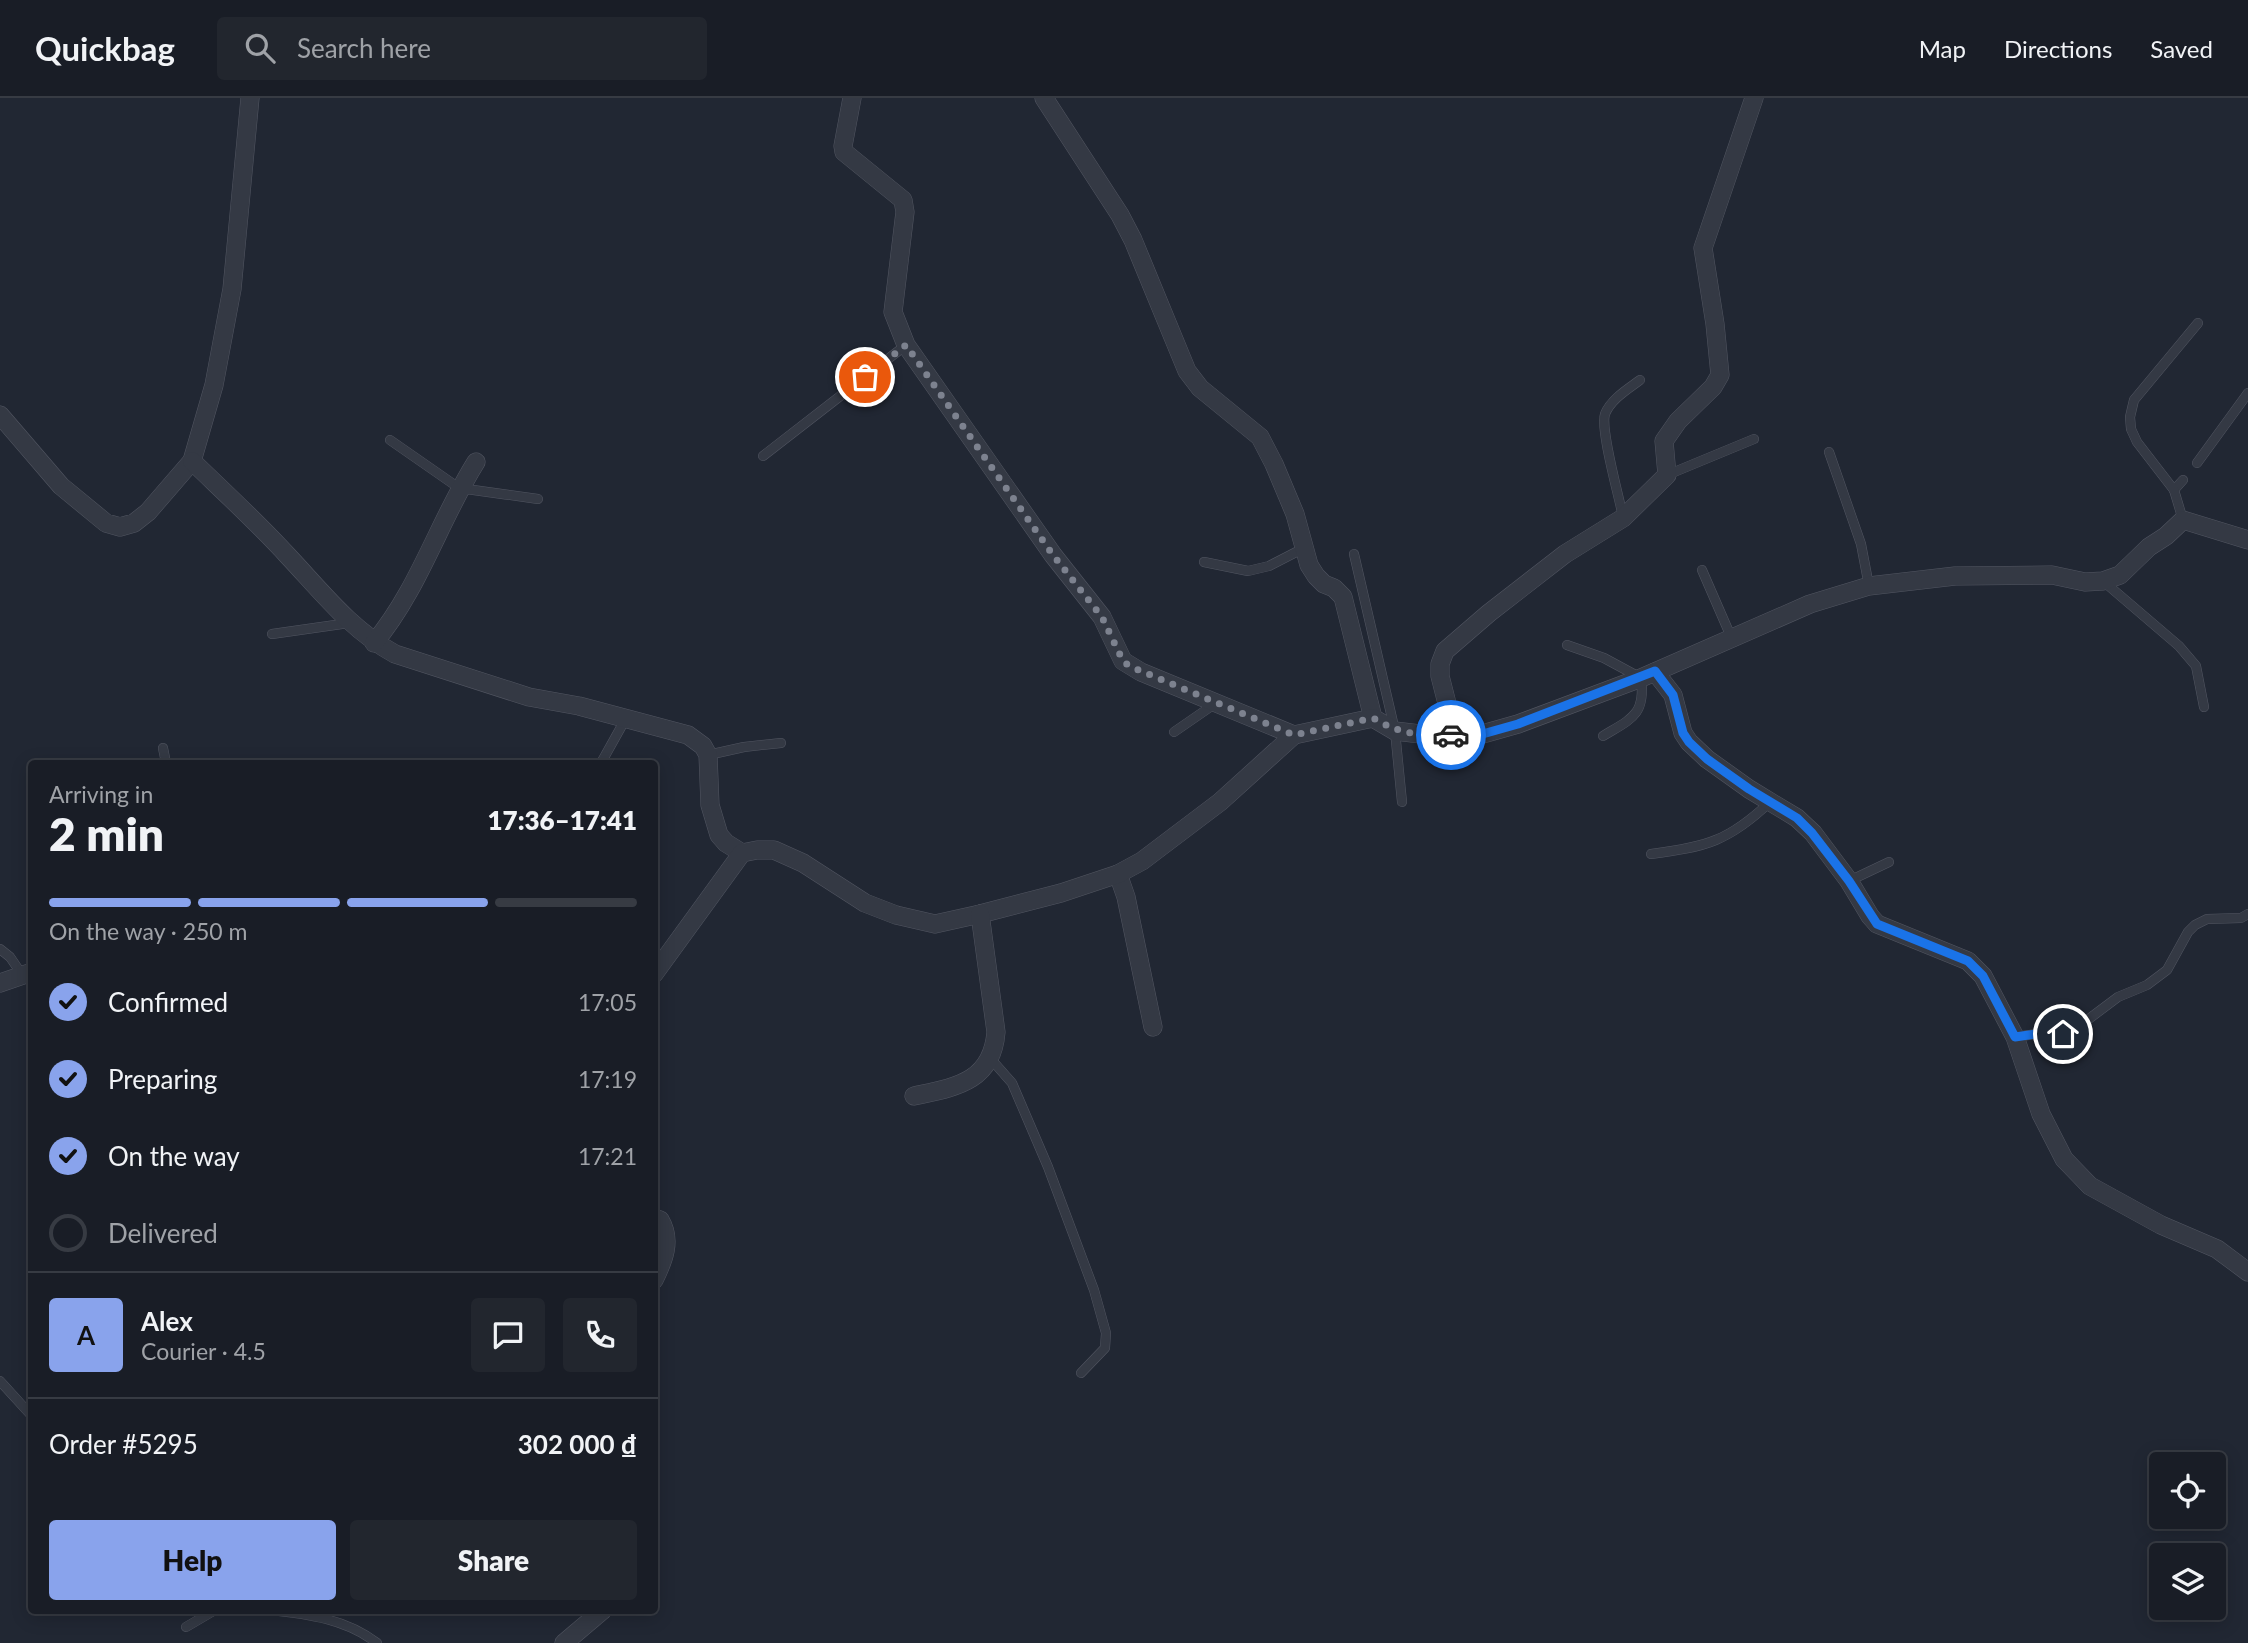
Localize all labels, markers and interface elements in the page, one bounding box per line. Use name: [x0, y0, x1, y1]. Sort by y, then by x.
search box: [217, 17, 707, 80]
text: Quickbag: [35, 28, 175, 68]
icon: search: [241, 29, 279, 67]
text: Search here: [297, 32, 431, 64]
text: Map: [1919, 34, 1966, 63]
text: Directions: [2004, 34, 2112, 63]
text: Saved: [2150, 34, 2213, 63]
pin: [835, 347, 895, 407]
icon: bag: [846, 358, 884, 396]
courier: [1416, 700, 1486, 770]
icon: car: [1432, 716, 1470, 754]
text: Arriving in: [49, 780, 153, 808]
text: 17:36–17:41: [487, 804, 637, 836]
text: 2 min: [49, 806, 164, 861]
text: On the way · 250 m: [49, 917, 248, 945]
icon: check: [49, 983, 87, 1021]
text: Confirmed: [108, 986, 228, 1018]
text: 17:05: [578, 988, 637, 1016]
pin: [2033, 1004, 2093, 1064]
icon: home: [2044, 1015, 2082, 1053]
icon: check: [49, 1060, 87, 1098]
text: Preparing: [108, 1063, 217, 1095]
text: 17:19: [578, 1065, 637, 1093]
icon: check: [49, 1137, 87, 1175]
text: On the way: [108, 1140, 240, 1172]
text: 17:21: [578, 1142, 637, 1170]
text: Delivered: [108, 1217, 218, 1249]
button: chat: [471, 1298, 545, 1372]
button: phone: [563, 1298, 637, 1372]
text: Alex: [141, 1305, 193, 1337]
text: A: [77, 1319, 95, 1351]
text: Courier · 4.5: [141, 1337, 266, 1365]
text: Order #5295: [49, 1428, 198, 1460]
text: 302 000 ₫: [518, 1428, 637, 1460]
map controls: [2149, 1452, 2226, 1620]
button: locate: [2149, 1452, 2226, 1529]
button: Help: [49, 1520, 336, 1600]
button: Share: [350, 1520, 637, 1600]
button: layers: [2149, 1543, 2226, 1620]

